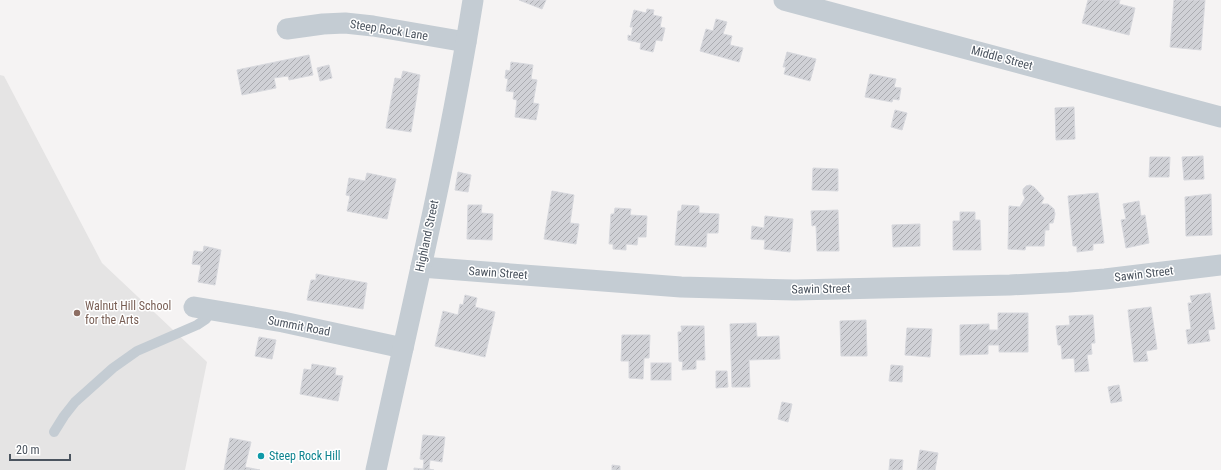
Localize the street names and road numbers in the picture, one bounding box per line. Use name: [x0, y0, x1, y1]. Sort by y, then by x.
street label: Steep Rock Lane: [349, 17, 429, 43]
street label: Middle Street: [970, 43, 1035, 73]
street label: Highland Street: [413, 198, 442, 273]
street label: Sawin Street: [1114, 263, 1175, 285]
street label: Sawin Street: [468, 264, 528, 282]
street label: Sawin Street: [791, 281, 851, 297]
street label: Summit Road: [267, 313, 331, 339]

